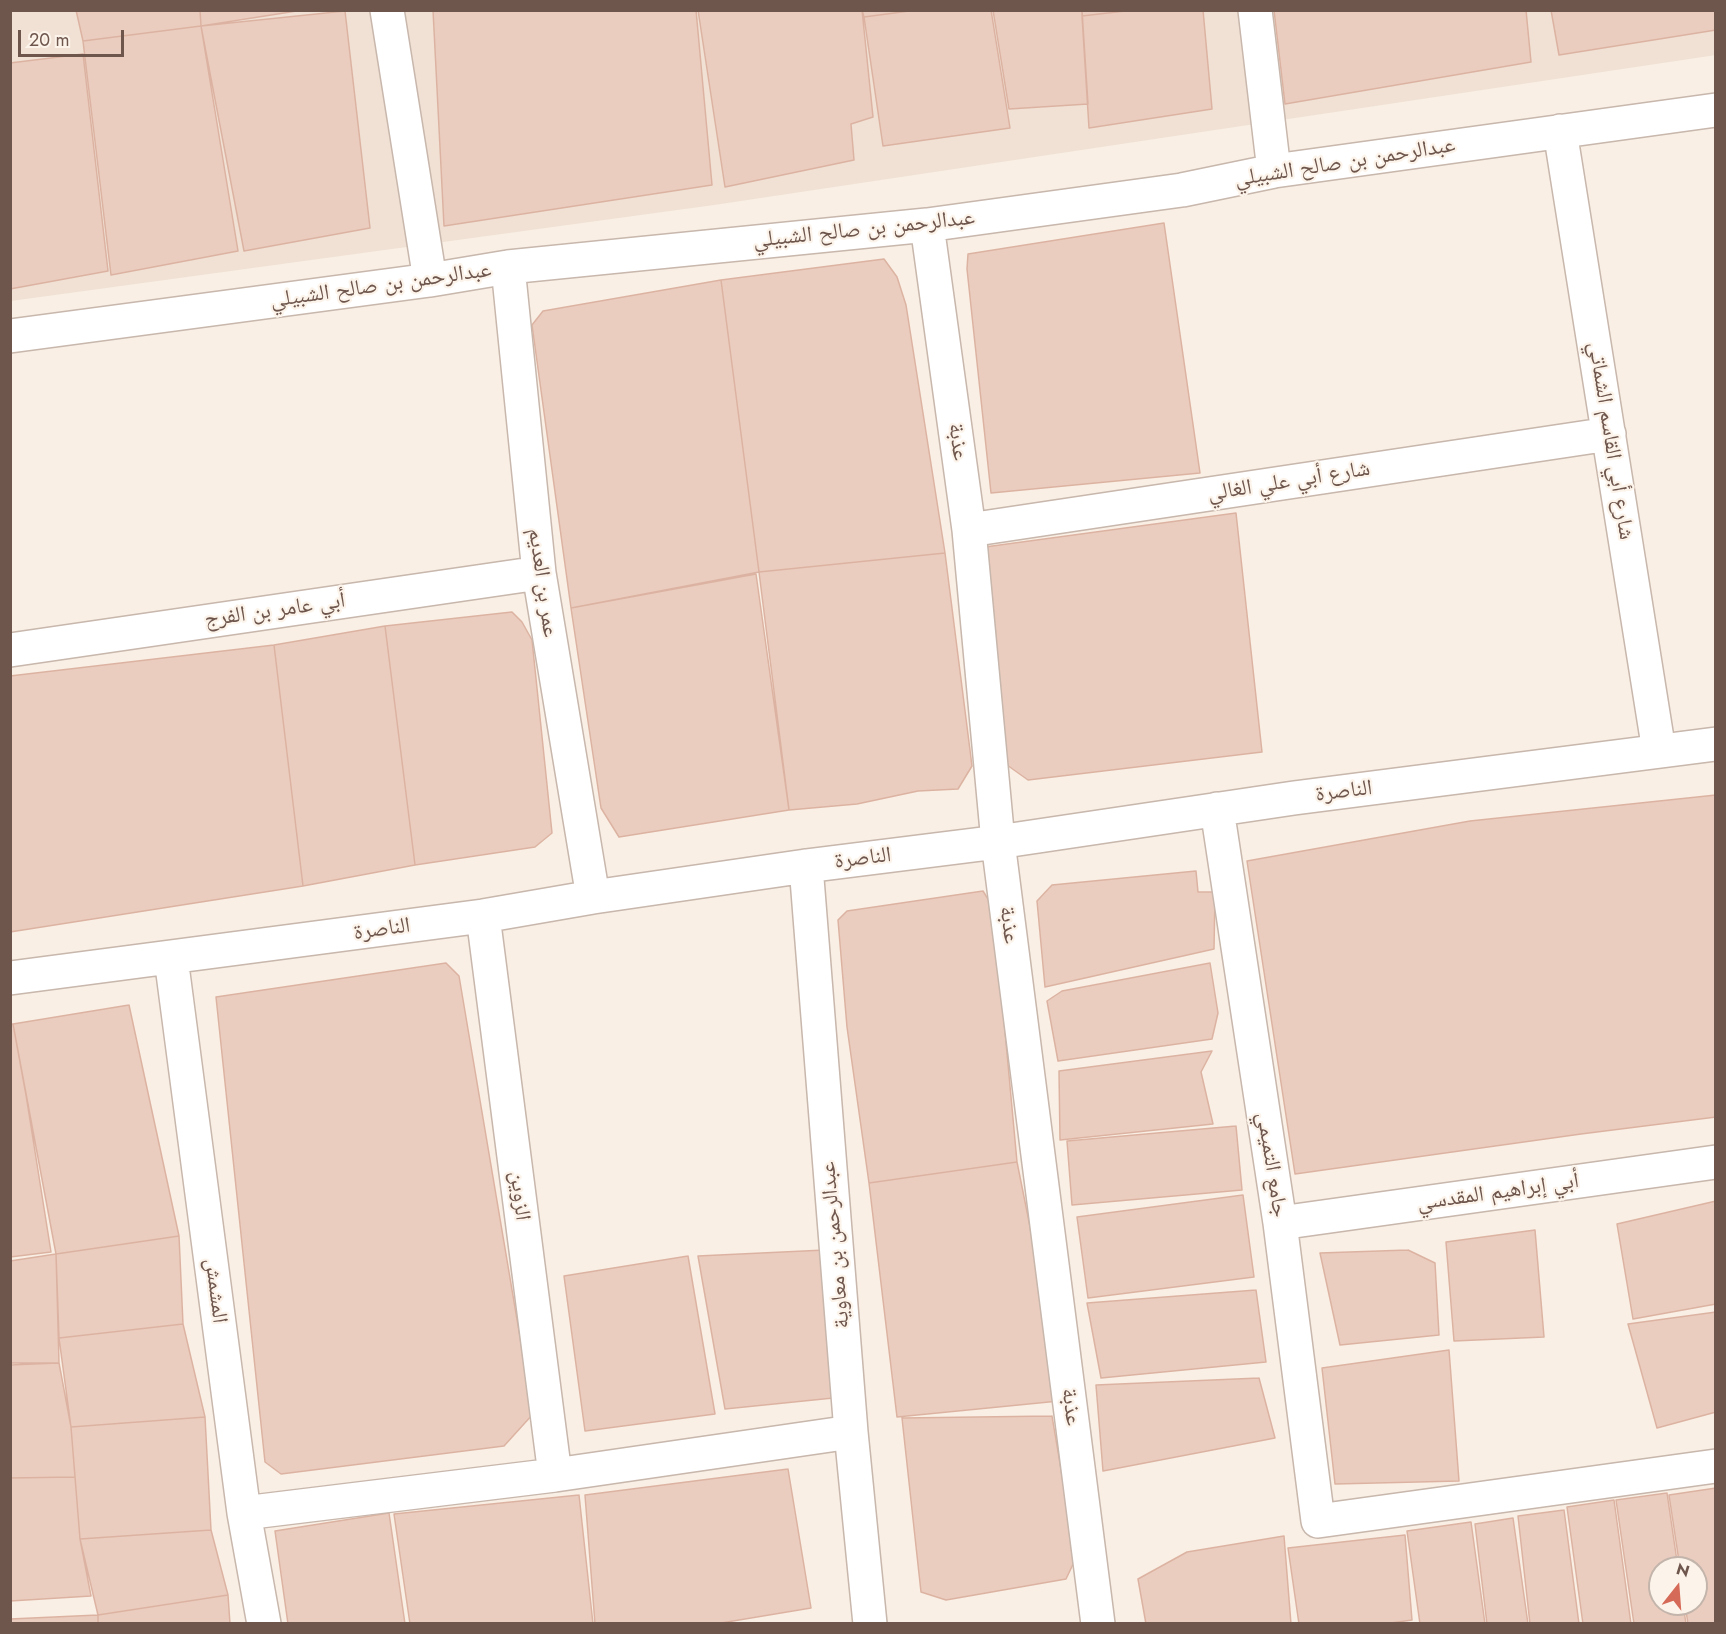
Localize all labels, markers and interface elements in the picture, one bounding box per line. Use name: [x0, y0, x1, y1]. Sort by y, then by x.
scale bar: [21, 18, 128, 56]
text: 20 m: [29, 27, 69, 53]
street label: عبدالرحمن بن صالح الشبيلي: [1233, 133, 1457, 193]
street label: عبدالرحمن بن صالح الشبيلي: [752, 205, 976, 255]
street label: عبدالرحمن بن صالح الشبيلي: [269, 257, 493, 315]
street label: شارع أبي القاسم الشماتي: [1581, 340, 1639, 542]
street label: عذبة: [941, 422, 973, 462]
street label: شارع أبي علي الغالي: [1206, 456, 1372, 508]
street label: عمر بن العديم: [521, 527, 563, 639]
street label: أبي عامر بن الفرج: [203, 588, 347, 634]
street label: الناصرة: [1314, 775, 1374, 809]
street label: الناصرة: [833, 842, 893, 876]
street label: عذبة: [993, 905, 1023, 945]
street label: الناصرة: [352, 913, 412, 947]
street label: جامع التميمي: [1250, 1111, 1292, 1219]
street label: عبدالرحمن بن معاوية: [816, 1161, 856, 1329]
street label: أبي إبراهيم المقدسي: [1415, 1169, 1581, 1217]
street label: الزوين: [503, 1170, 535, 1222]
street label: المشمش: [198, 1257, 232, 1325]
street label: عذبة: [1055, 1387, 1085, 1427]
north arrow: [1648, 1556, 1708, 1616]
text: N: [1673, 1557, 1692, 1583]

